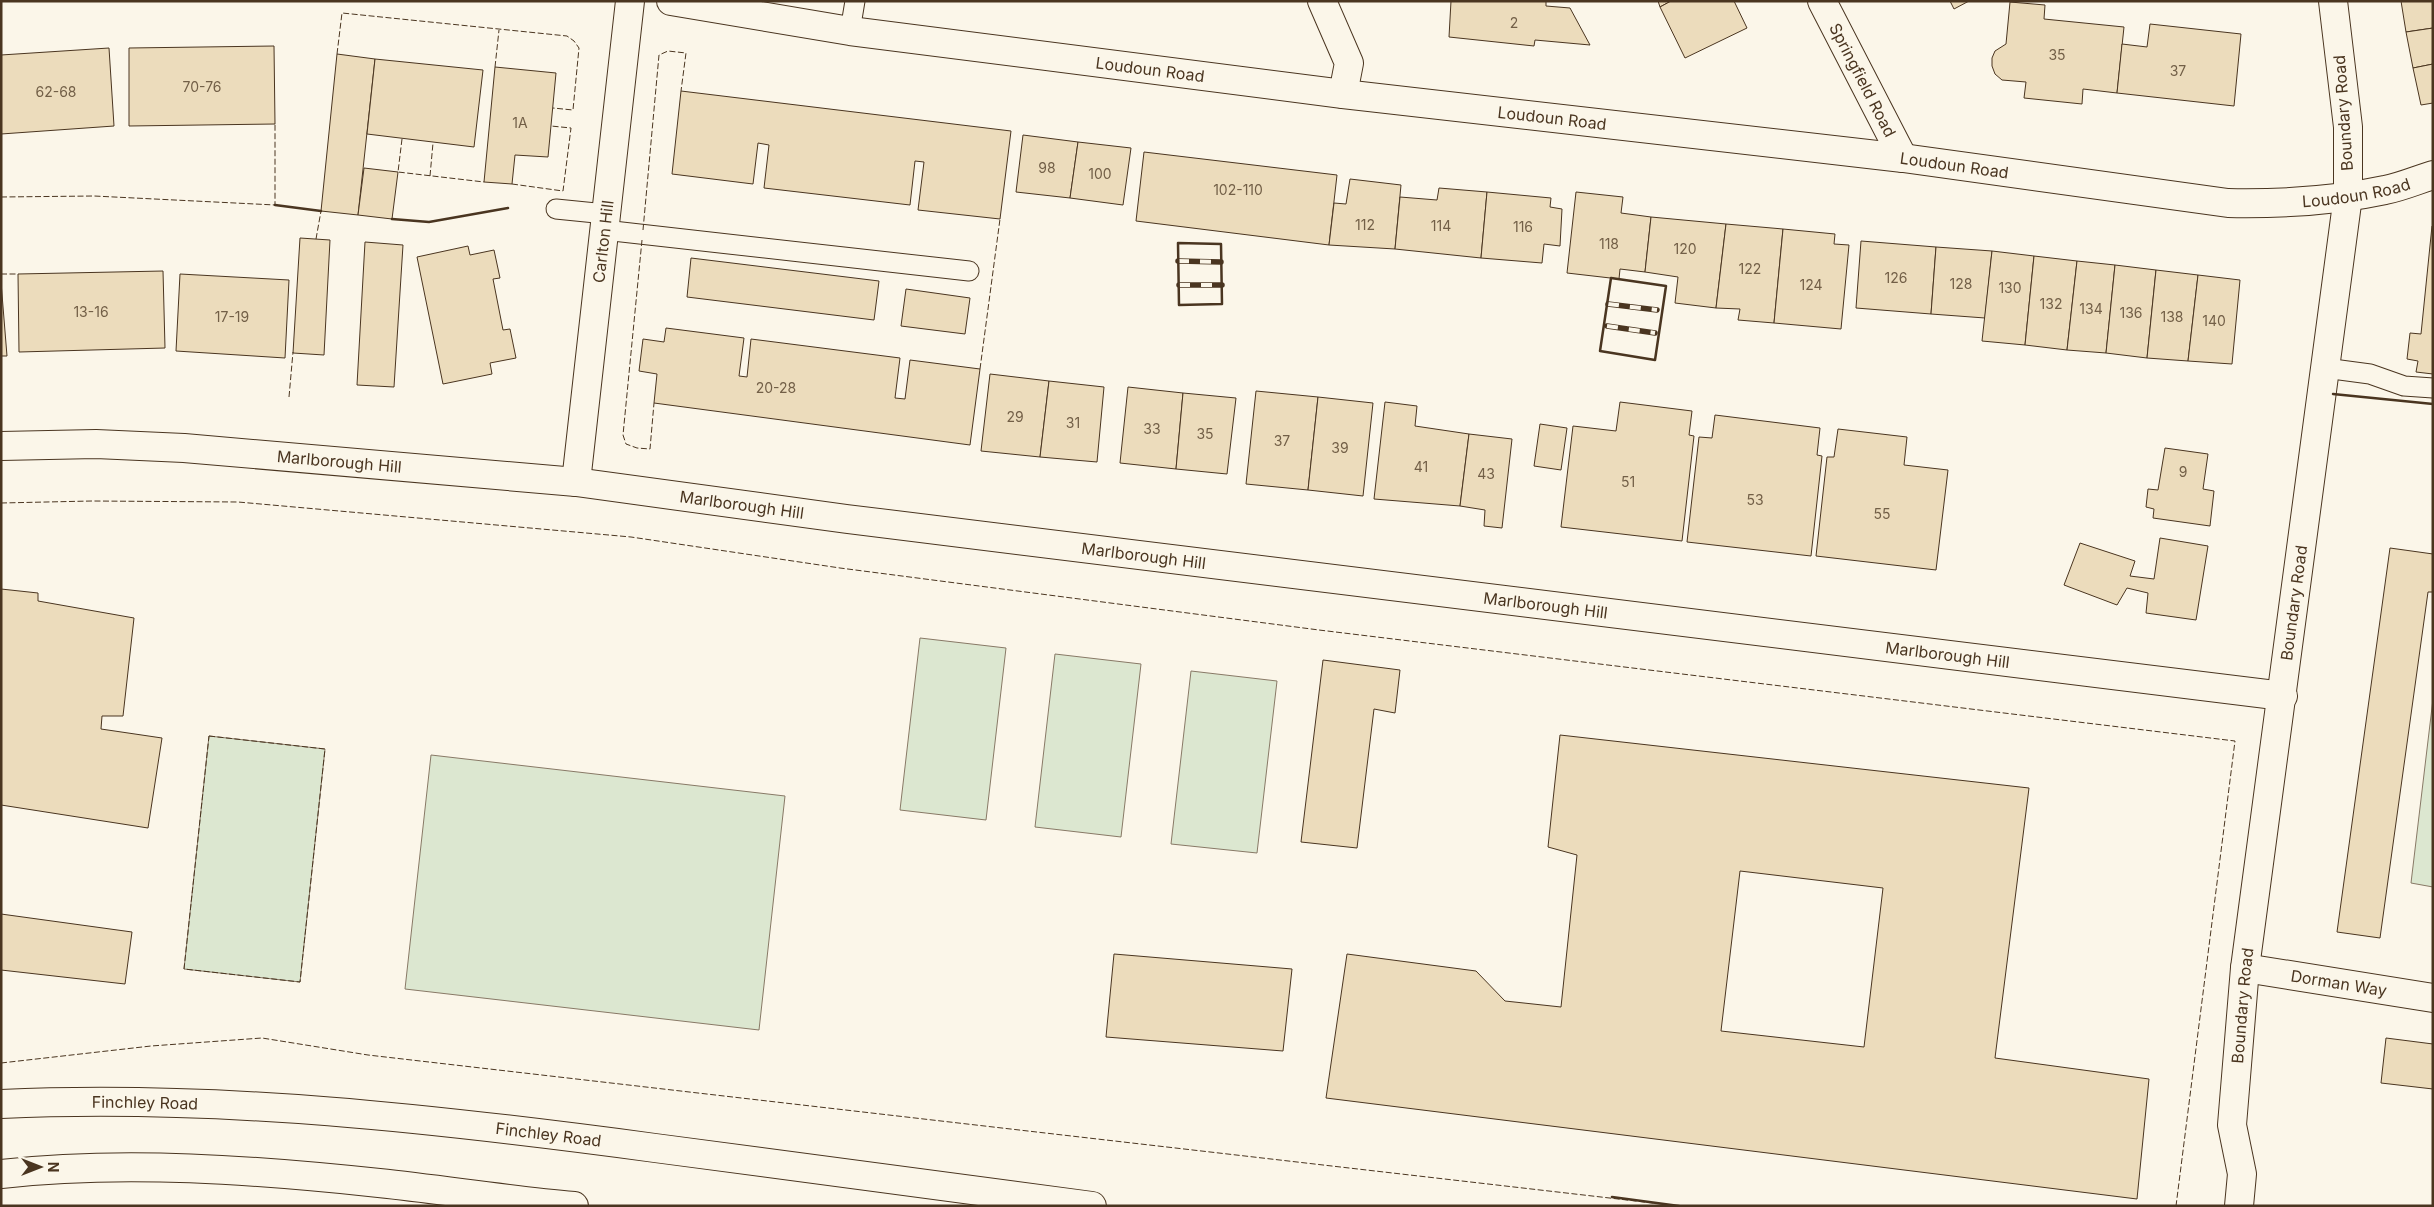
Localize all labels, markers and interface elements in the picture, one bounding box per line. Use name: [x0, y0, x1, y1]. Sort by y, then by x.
house number: 2: [1510, 14, 1518, 31]
street label: Springfield Road: [1825, 20, 1900, 140]
house number: 35: [2048, 46, 2066, 63]
street label: Loudoun Road: [1094, 52, 1206, 86]
street label: Boundary Road: [2329, 54, 2357, 172]
house number: 37: [2170, 62, 2186, 79]
house number: 70-76: [182, 78, 222, 95]
house number: 62-68: [35, 83, 77, 100]
street label: Loudoun Road: [1497, 102, 1608, 134]
house number: 1A: [512, 114, 528, 131]
street label: Loudoun Road: [1899, 148, 2010, 183]
house number: 98: [1038, 159, 1056, 176]
house number: 100: [1088, 165, 1112, 182]
street label: Loudoun Road: [2301, 174, 2413, 211]
house number: 102-110: [1213, 181, 1263, 198]
street label: Carlton Hill: [588, 199, 618, 284]
house number: 112: [1355, 216, 1375, 233]
house number: 114: [1431, 217, 1451, 234]
house number: 116: [1513, 218, 1533, 235]
house number: 118: [1599, 235, 1619, 252]
house number: 120: [1673, 240, 1697, 257]
house number: 122: [1739, 260, 1761, 277]
house number: 126: [1885, 269, 1907, 286]
house number: 128: [1950, 275, 1972, 292]
house number: 124: [1799, 276, 1823, 293]
house number: 130: [1998, 279, 2022, 296]
house number: 132: [2040, 295, 2062, 312]
house number: 134: [2079, 300, 2103, 317]
house number: 13-16: [73, 303, 109, 320]
house number: 136: [2119, 304, 2143, 321]
house number: 17-19: [215, 308, 249, 325]
house number: 138: [2160, 308, 2184, 325]
house number: 140: [2202, 312, 2226, 329]
house number: 20-28: [756, 379, 796, 396]
house number: 29: [1006, 408, 1024, 425]
house number: 31: [1066, 414, 1080, 431]
house number: 33: [1143, 420, 1161, 437]
house number: 35: [1196, 425, 1214, 442]
house number: 37: [1274, 432, 1290, 449]
house number: 39: [1331, 439, 1349, 456]
street label: Marlborough Hill: [276, 446, 402, 477]
house number: 41: [1414, 458, 1428, 475]
house number: 9: [2179, 463, 2187, 480]
house number: 43: [1477, 465, 1495, 482]
house number: 51: [1621, 473, 1635, 490]
street label: Marlborough Hill: [679, 486, 805, 523]
house number: 53: [1746, 491, 1764, 508]
house number: 55: [1873, 505, 1891, 522]
street label: Marlborough Hill: [1080, 538, 1207, 573]
street label: Boundary Road: [2276, 544, 2311, 662]
street label: Marlborough Hill: [1482, 588, 1609, 623]
street label: Marlborough Hill: [1884, 637, 2011, 672]
street label: Boundary Road: [2227, 946, 2258, 1064]
street label: Dorman Way: [2289, 965, 2388, 1000]
street label: Finchley Road: [92, 1092, 198, 1114]
street label: Finchley Road: [495, 1118, 603, 1151]
north arrow: [15, 1142, 65, 1192]
text: N: [45, 1162, 62, 1172]

